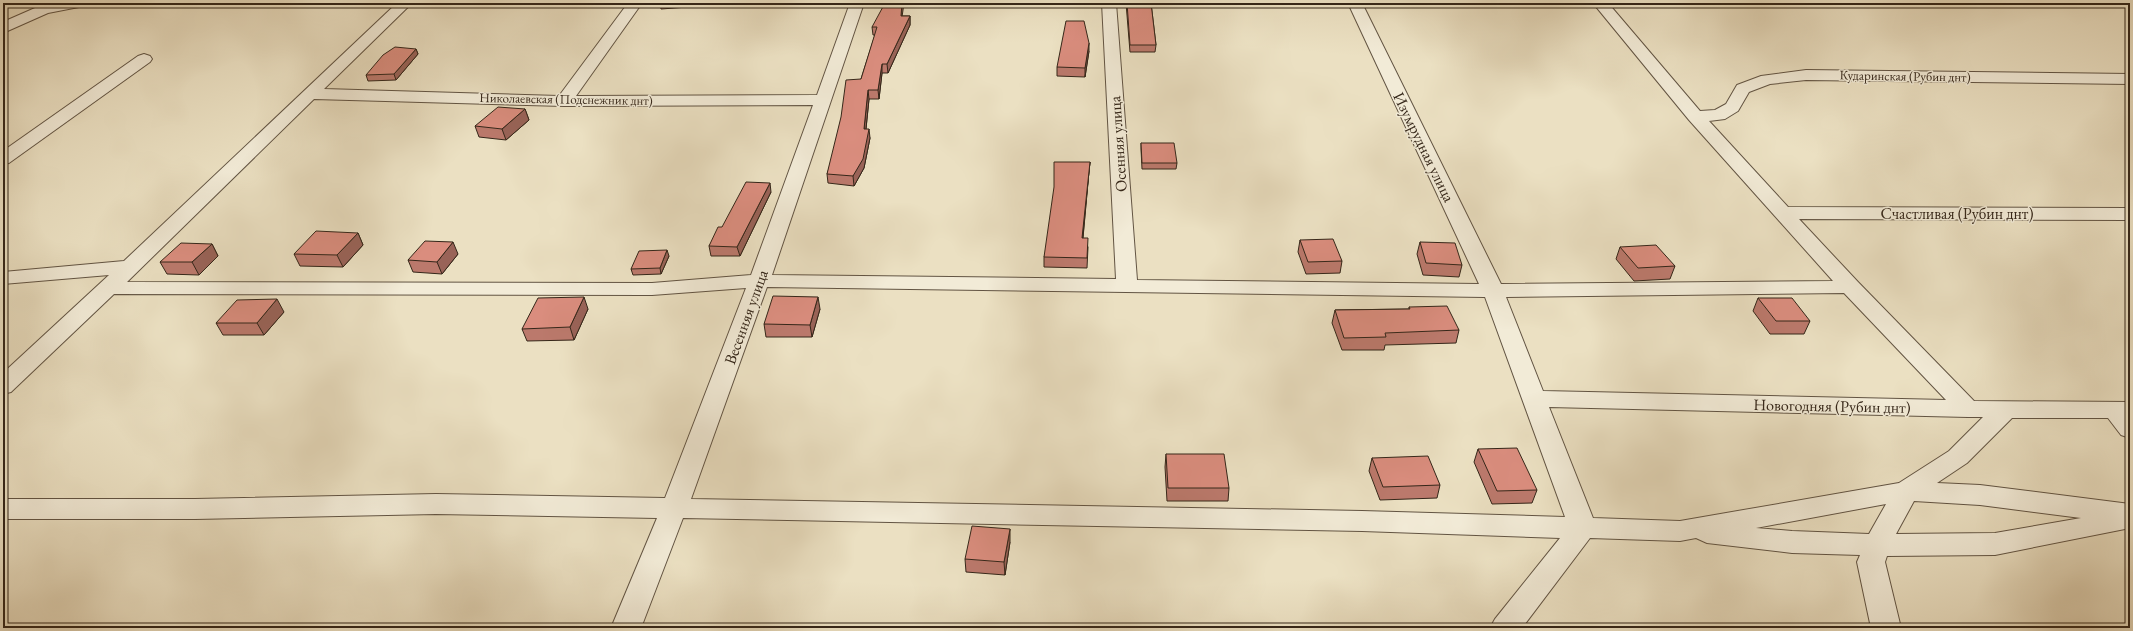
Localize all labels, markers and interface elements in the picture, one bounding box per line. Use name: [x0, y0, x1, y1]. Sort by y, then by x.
street label: Кударинская (Рубин днт): [1839, 66, 1971, 86]
street label: Изумрудная улица: [1388, 88, 1460, 206]
street label: Николаевская (Подснежник днт): [479, 89, 653, 109]
street label: Осенняя улица: [1104, 95, 1132, 193]
street label: Счастливая (Рубин днт): [1881, 203, 2033, 224]
street label: Весенняя улица: [719, 266, 773, 367]
street label: Новогодняя (Рубин днт): [1753, 394, 1911, 418]

